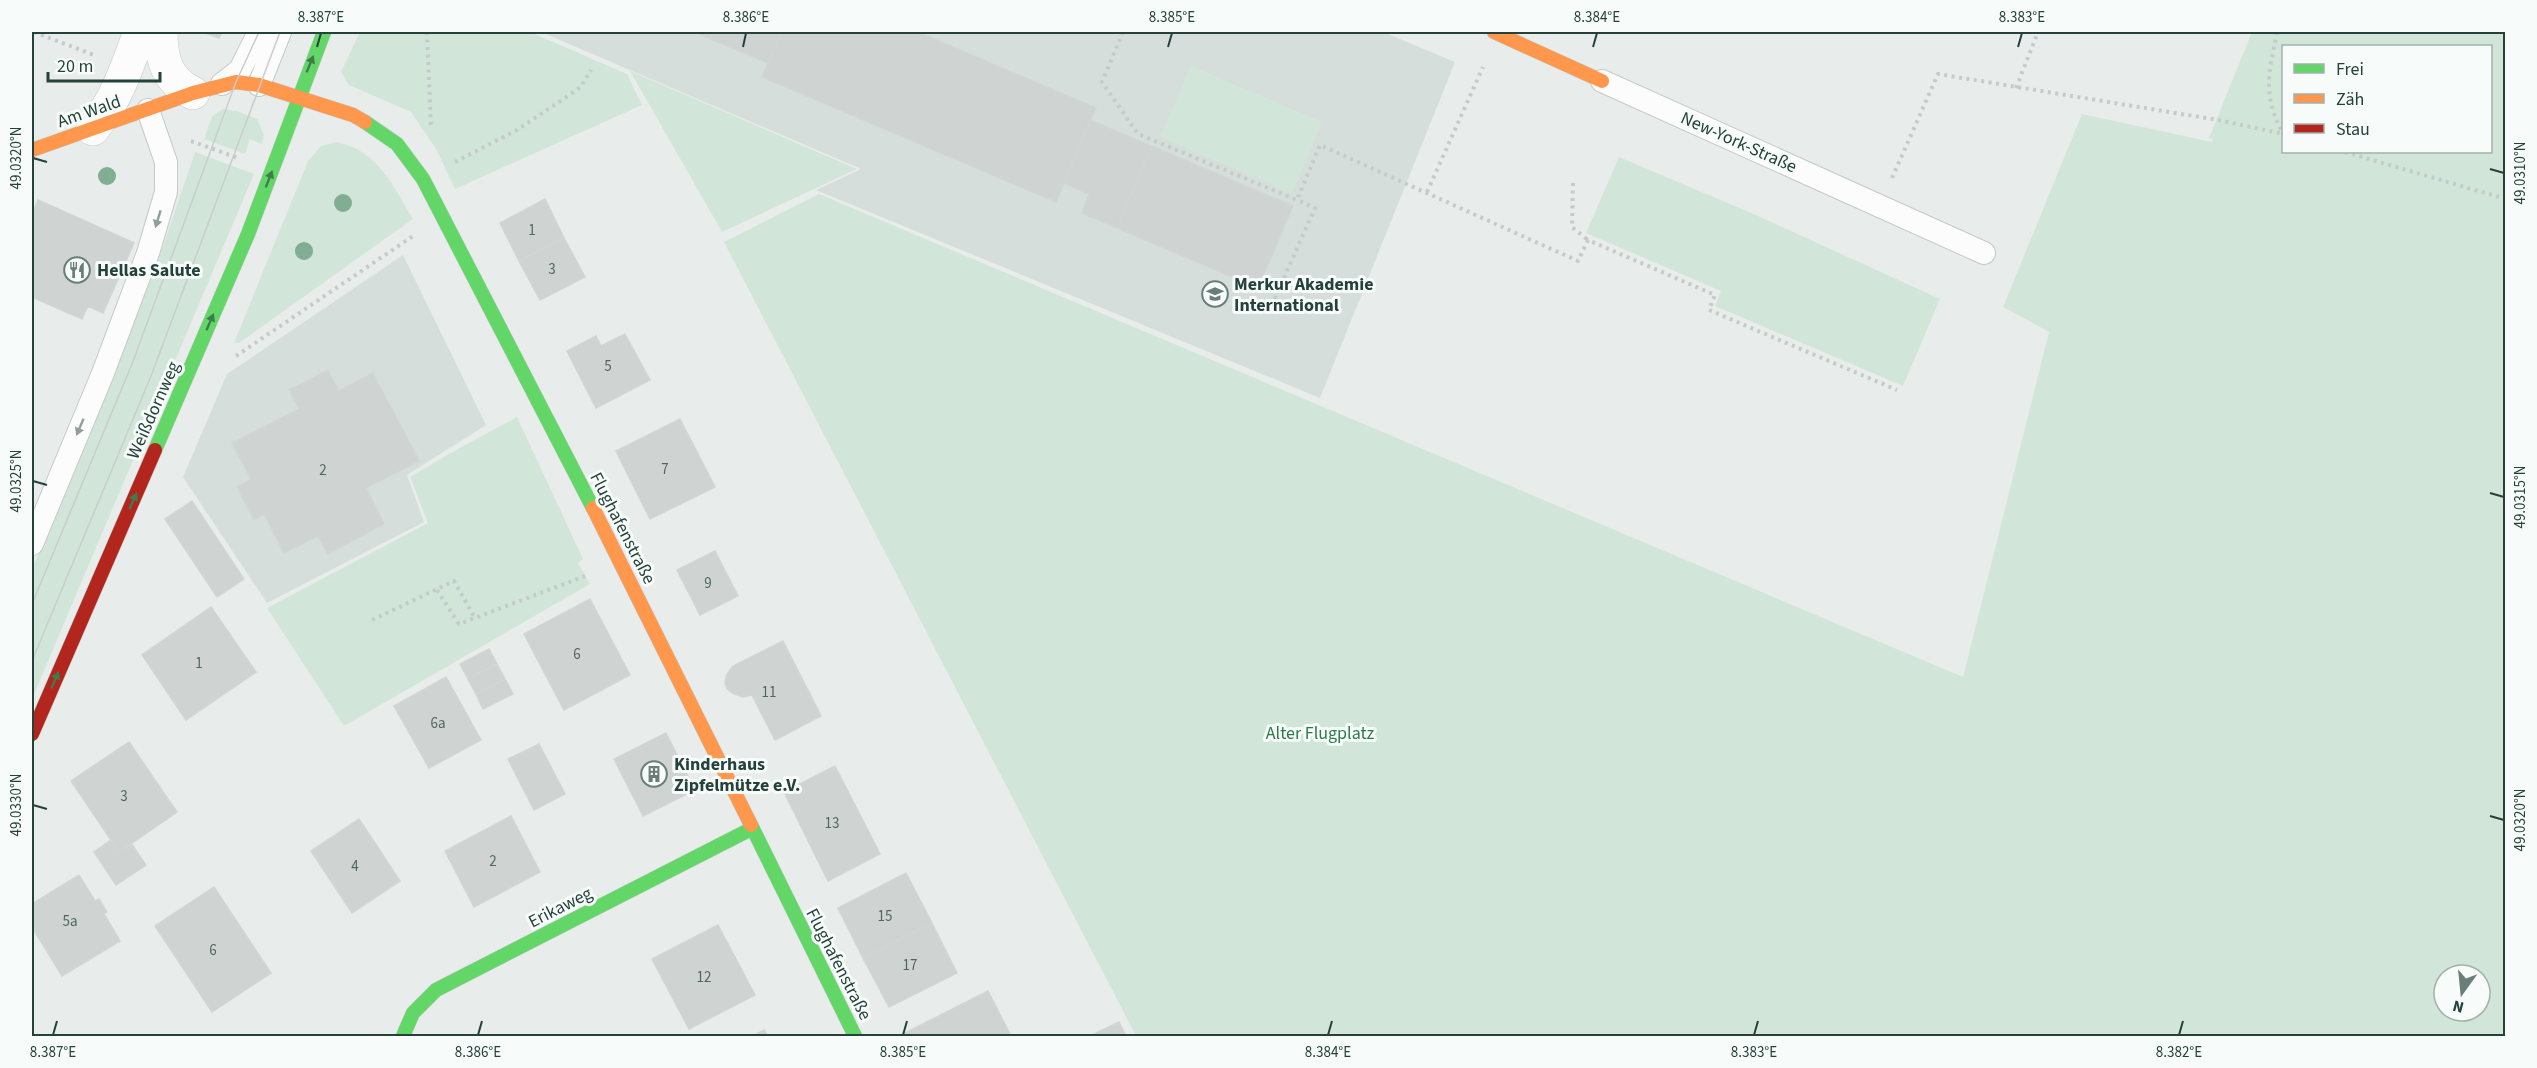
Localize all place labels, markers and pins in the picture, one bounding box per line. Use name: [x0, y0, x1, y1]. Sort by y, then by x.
restaurant icon: Hellas Salute: [62, 255, 92, 285]
place label: Hellas Salute: [97, 258, 201, 283]
place label: Merkur Akademie International: [1234, 272, 1374, 318]
school or university icon: Merkur Akademie International: [1200, 279, 1230, 309]
place label: Kinderhaus Zipfelmütze e.V.: [674, 752, 800, 798]
building icon: Kinderhaus Zipfelmütze e.V.: [639, 759, 669, 789]

